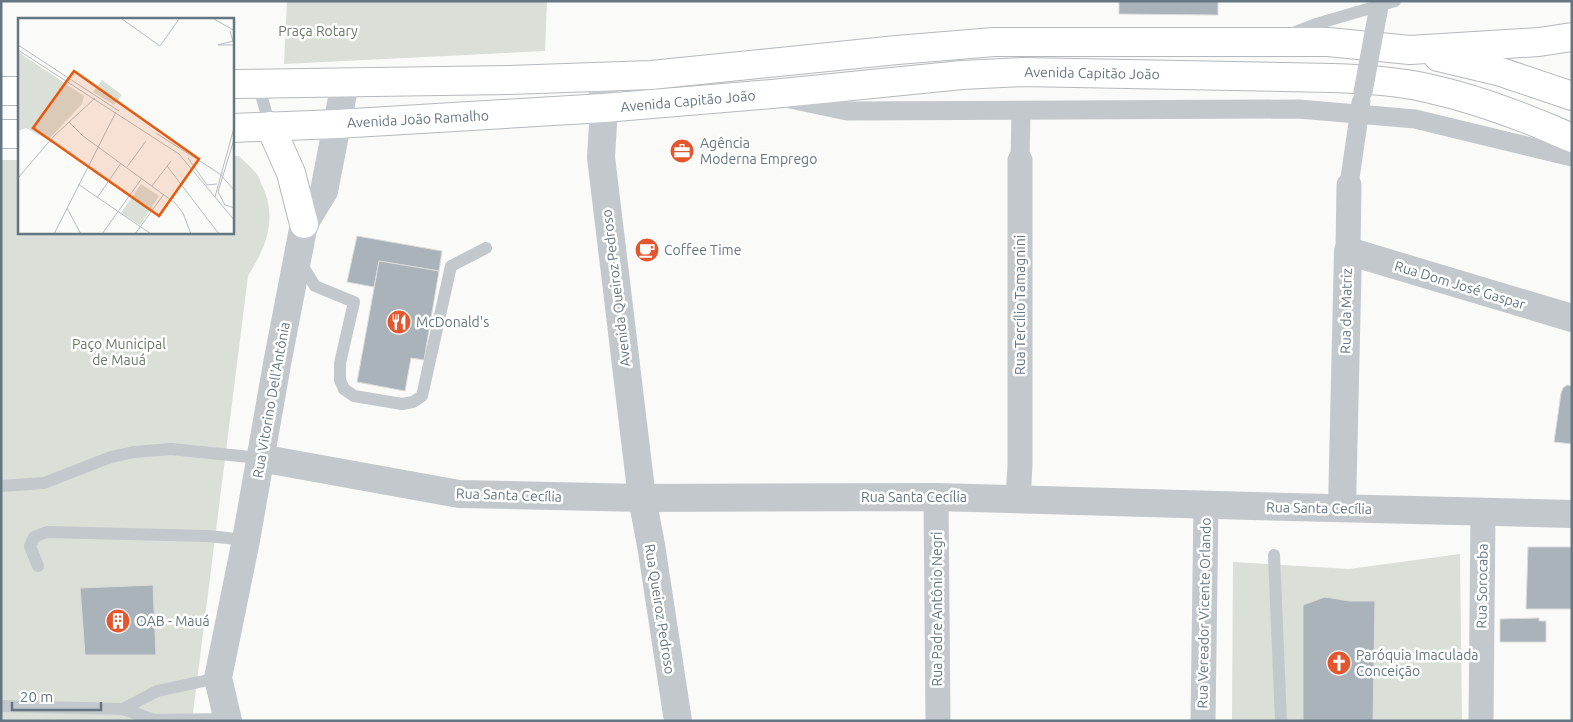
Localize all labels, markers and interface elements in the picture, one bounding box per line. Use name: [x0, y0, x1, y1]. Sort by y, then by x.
inset map: [18, 18, 234, 234]
park label: Praça Rotary: [278, 23, 358, 39]
street label: Avenida Capitão João: [1024, 64, 1160, 82]
street label: Avenida Capitão João: [620, 87, 756, 115]
street label: Avenida João Ramalho: [347, 107, 489, 131]
place label: Agência Moderna Emprego: [700, 135, 817, 167]
office icon: Agência Moderna Emprego: [669, 138, 695, 164]
street label: Avenida Queiroz Pedroso: [598, 209, 634, 367]
street label: Rua Tercílio Tamagnini: [1012, 235, 1028, 375]
cafe icon: Coffee Time: [634, 237, 660, 263]
place label: Coffee Time: [664, 242, 741, 258]
street label: Rua Dom José Gaspar: [1393, 257, 1528, 313]
street label: Rua da Matriz: [1337, 268, 1355, 354]
restaurant icon: McDonald's: [386, 309, 412, 335]
place label: McDonald's: [416, 314, 489, 330]
street label: Rua Vitorino Dell'Antônia: [249, 321, 293, 479]
park label: Paço Municipal de Mauá: [72, 336, 166, 368]
street label: Rua Santa Cecília: [456, 485, 562, 505]
street label: Rua Santa Cecília: [861, 489, 967, 505]
street label: Rua Santa Cecília: [1266, 499, 1372, 517]
street label: Rua Vereador Vicente Orlando: [1194, 517, 1214, 709]
street label: Rua Padre Antônio Negri: [929, 531, 945, 687]
street label: Rua Queiroz Pedroso: [642, 543, 678, 675]
street label: Rua Sorocaba: [1473, 543, 1491, 629]
building icon: OAB - Mauá: [105, 608, 131, 634]
place label: OAB - Mauá: [136, 613, 210, 629]
place label: Paróquia Imaculada Conceição: [1356, 647, 1479, 679]
church icon: Paróquia Imaculada Conceição: [1326, 650, 1352, 676]
scale bar: [12, 680, 101, 712]
text: 20 m: [20, 688, 53, 705]

